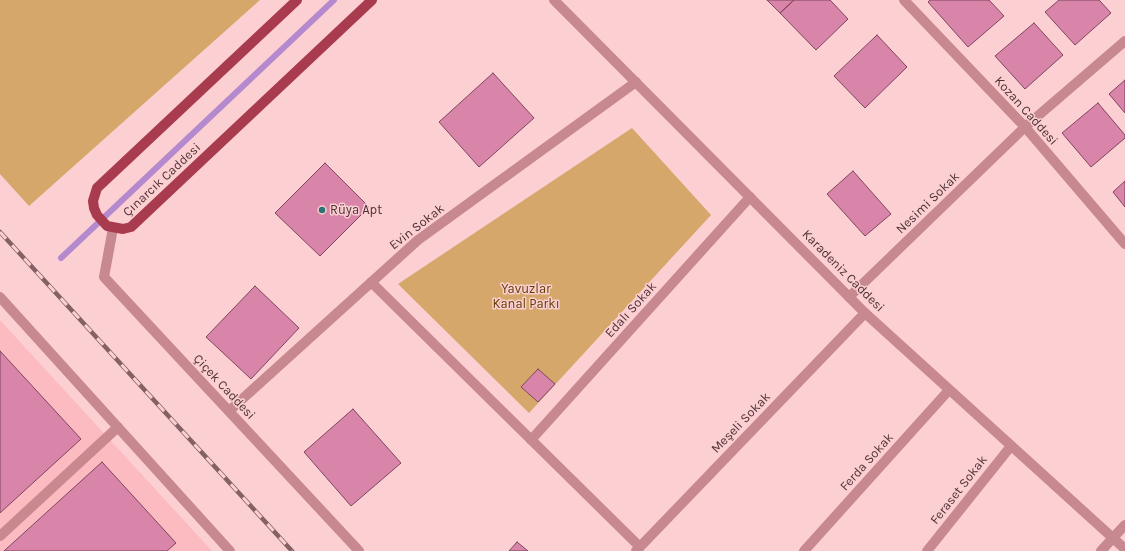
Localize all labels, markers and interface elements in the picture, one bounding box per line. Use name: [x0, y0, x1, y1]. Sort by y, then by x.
street label: Kozan Caddesi: [991, 73, 1061, 149]
street label: Çınarcık Caddesi: [120, 140, 204, 220]
street label: Nesimi Sokak: [893, 169, 963, 237]
street label: Evin Sokak: [386, 201, 448, 253]
place label: Rüya Apt: [330, 202, 382, 218]
marker: Rüya Apt: [317, 205, 327, 215]
street label: Karadeniz Caddesi: [799, 227, 887, 315]
street label: Edalı Sokak: [602, 279, 660, 341]
park label: Yavuzlar Kanal Parkı: [492, 281, 560, 312]
street label: Çiçek Caddesi: [190, 351, 258, 423]
street label: Meşeli Sokak: [708, 389, 774, 457]
street label: Ferda Sokak: [837, 430, 897, 494]
street label: Feraset Sokak: [927, 452, 991, 528]

